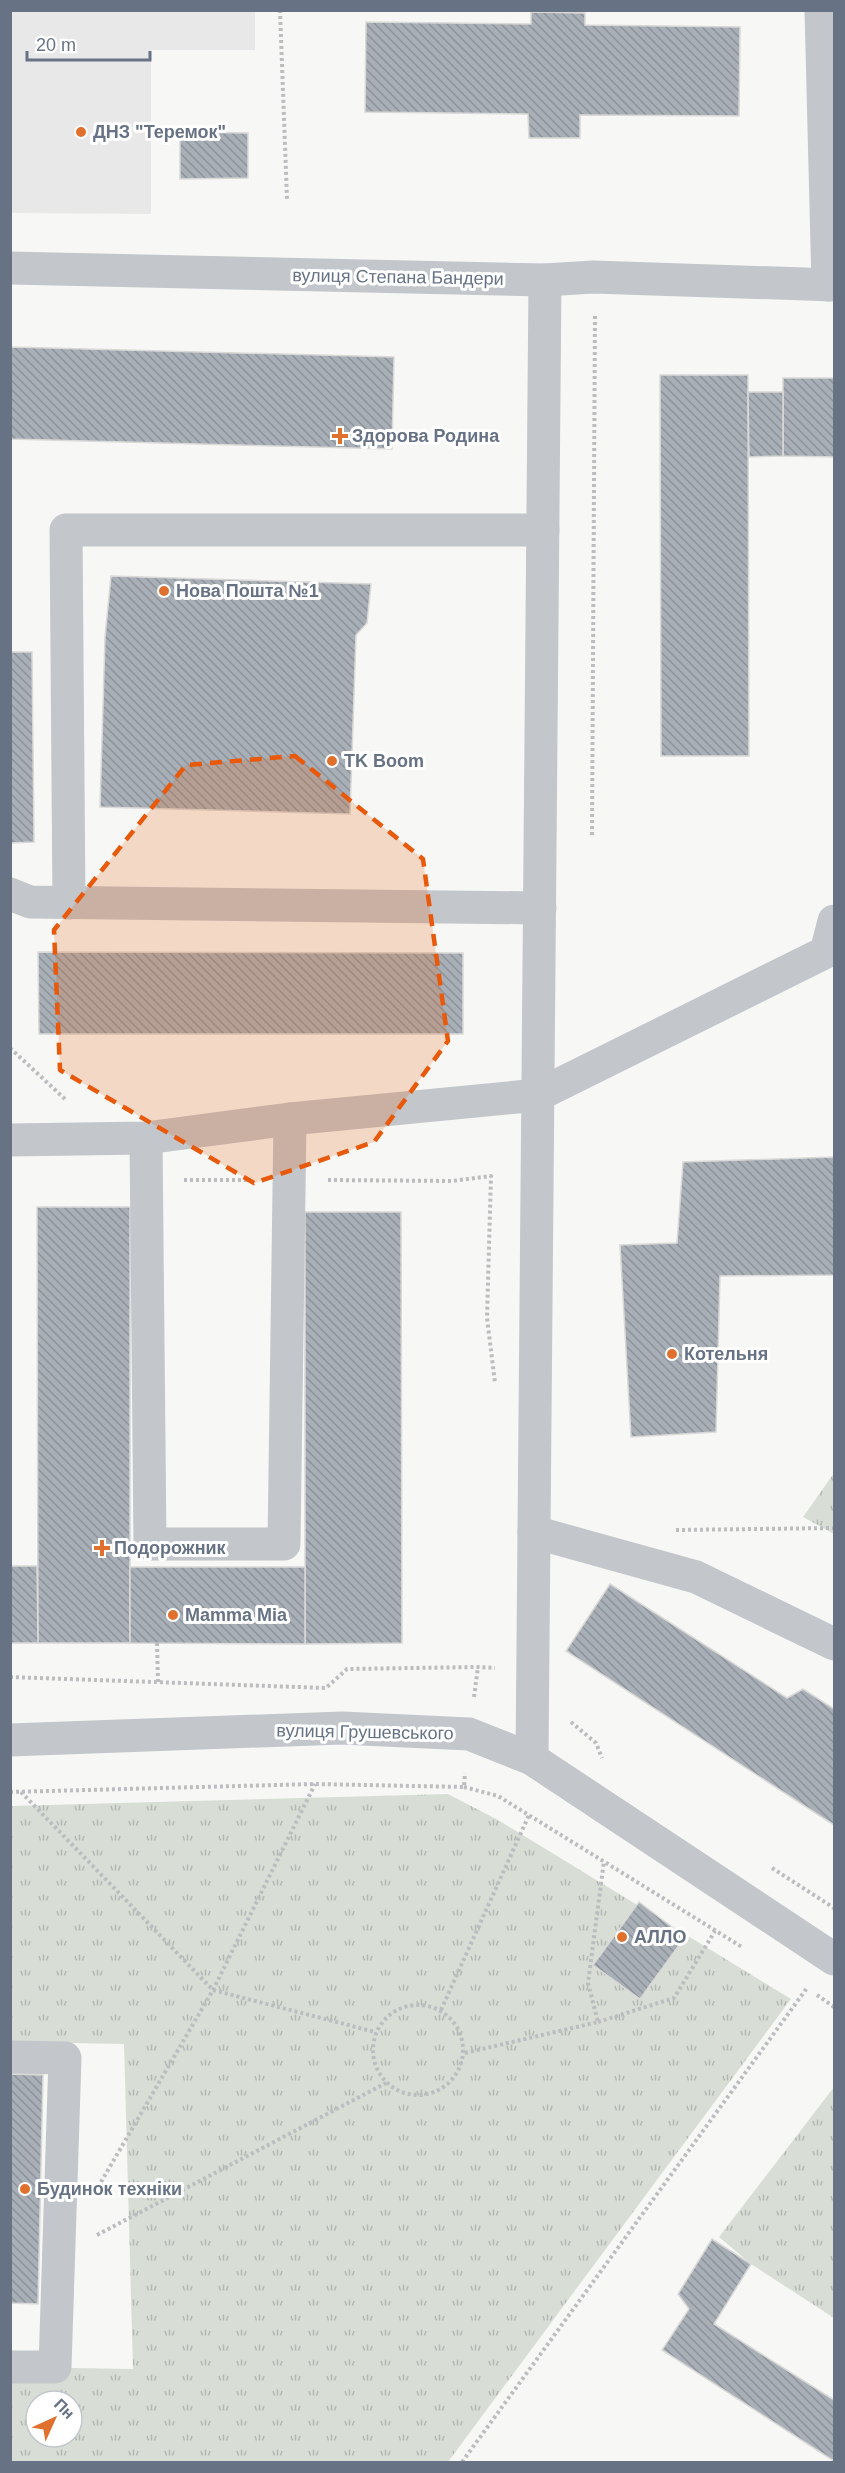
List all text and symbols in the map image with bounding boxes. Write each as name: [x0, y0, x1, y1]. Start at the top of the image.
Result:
scale bar: [27, 24, 150, 62]
text: 20 m: [36, 35, 76, 55]
place label: ДНЗ "Теремок": [93, 122, 226, 142]
marker: ДНЗ "Теремок": [74, 125, 88, 139]
street label: вулиця Степана Бандери: [292, 265, 504, 289]
place label: Здорова Родина: [352, 426, 500, 446]
marker: Здорова Родина: [333, 429, 347, 443]
place label: Нова Пошта №1: [176, 581, 319, 601]
marker: Нова Пошта №1: [157, 584, 171, 598]
place label: TK Boom: [344, 751, 424, 771]
marker: TK Boom: [325, 754, 339, 768]
place label: Котельня: [684, 1344, 768, 1364]
marker: Котельня: [665, 1347, 679, 1361]
place label: Подорожник: [114, 1538, 227, 1558]
marker: Подорожник: [95, 1541, 109, 1555]
place label: Mamma Mia: [185, 1605, 288, 1625]
marker: Mamma Mia: [166, 1608, 180, 1622]
street label: вулиця Грушевського: [276, 1720, 454, 1744]
place label: АЛЛО: [634, 1927, 686, 1947]
marker: АЛЛО: [615, 1930, 629, 1944]
place label: Будинок техніки: [37, 2179, 182, 2199]
marker: Будинок техніки: [18, 2182, 32, 2196]
north arrow: [24, 2389, 84, 2449]
text: Пн: [51, 2395, 78, 2422]

